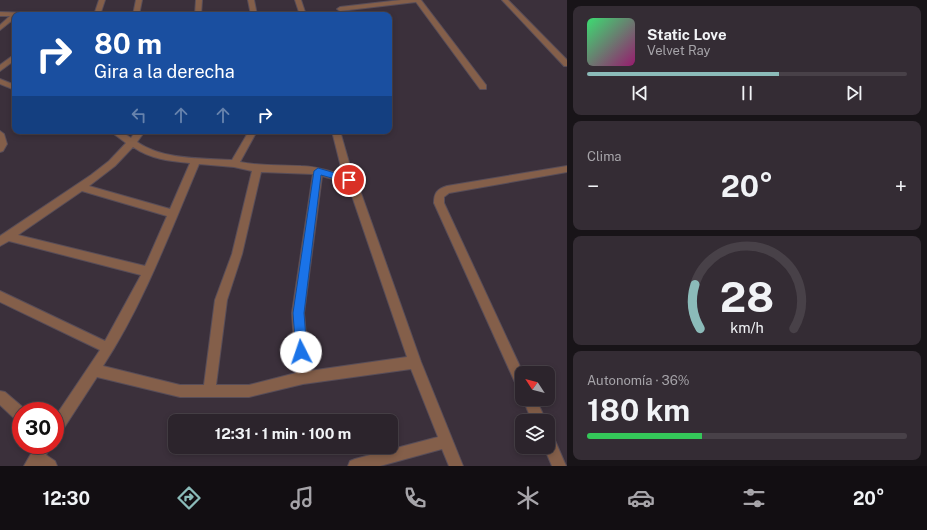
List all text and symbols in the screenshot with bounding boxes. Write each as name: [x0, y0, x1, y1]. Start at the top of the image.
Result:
text: Static Love: [647, 26, 727, 43]
text: 80 m: [94, 27, 162, 60]
icon: right: [28, 28, 80, 80]
text: Velvet Ray: [647, 43, 711, 58]
text: Gira a la derecha: [94, 61, 235, 82]
icon: previous: [629, 82, 651, 104]
icon: pause: [736, 82, 758, 104]
icon: next: [843, 82, 865, 104]
icon: left: [128, 104, 150, 126]
icon: ahead: [170, 104, 192, 126]
icon: ahead: [212, 104, 234, 126]
icon: right: [254, 104, 276, 126]
text: Clima: [587, 149, 622, 164]
pin: [332, 163, 366, 197]
text: 20°: [721, 168, 773, 204]
icon: arrive: [338, 169, 360, 191]
text: −: [587, 173, 599, 199]
text: +: [895, 173, 907, 199]
text: 28: [720, 271, 774, 320]
text: km/h: [730, 318, 764, 335]
position arrow: [280, 331, 322, 373]
north arrow: [515, 366, 555, 406]
map controls: [515, 366, 555, 454]
text: Autonomía · 36%: [587, 373, 690, 388]
text: 180 km: [587, 392, 690, 428]
speed limit sign: 30: [12, 402, 64, 454]
button: layers: [515, 414, 555, 454]
text: 12:31 · 1 min · 100 m: [215, 425, 351, 442]
icon: directions: [175, 484, 203, 512]
icon: music: [288, 484, 316, 512]
icon: phone: [401, 484, 429, 512]
icon: climate: [514, 484, 542, 512]
icon: car: [627, 484, 655, 512]
icon: filters: [740, 484, 768, 512]
text: 12:30: [42, 488, 90, 509]
text: 20°: [853, 488, 884, 509]

